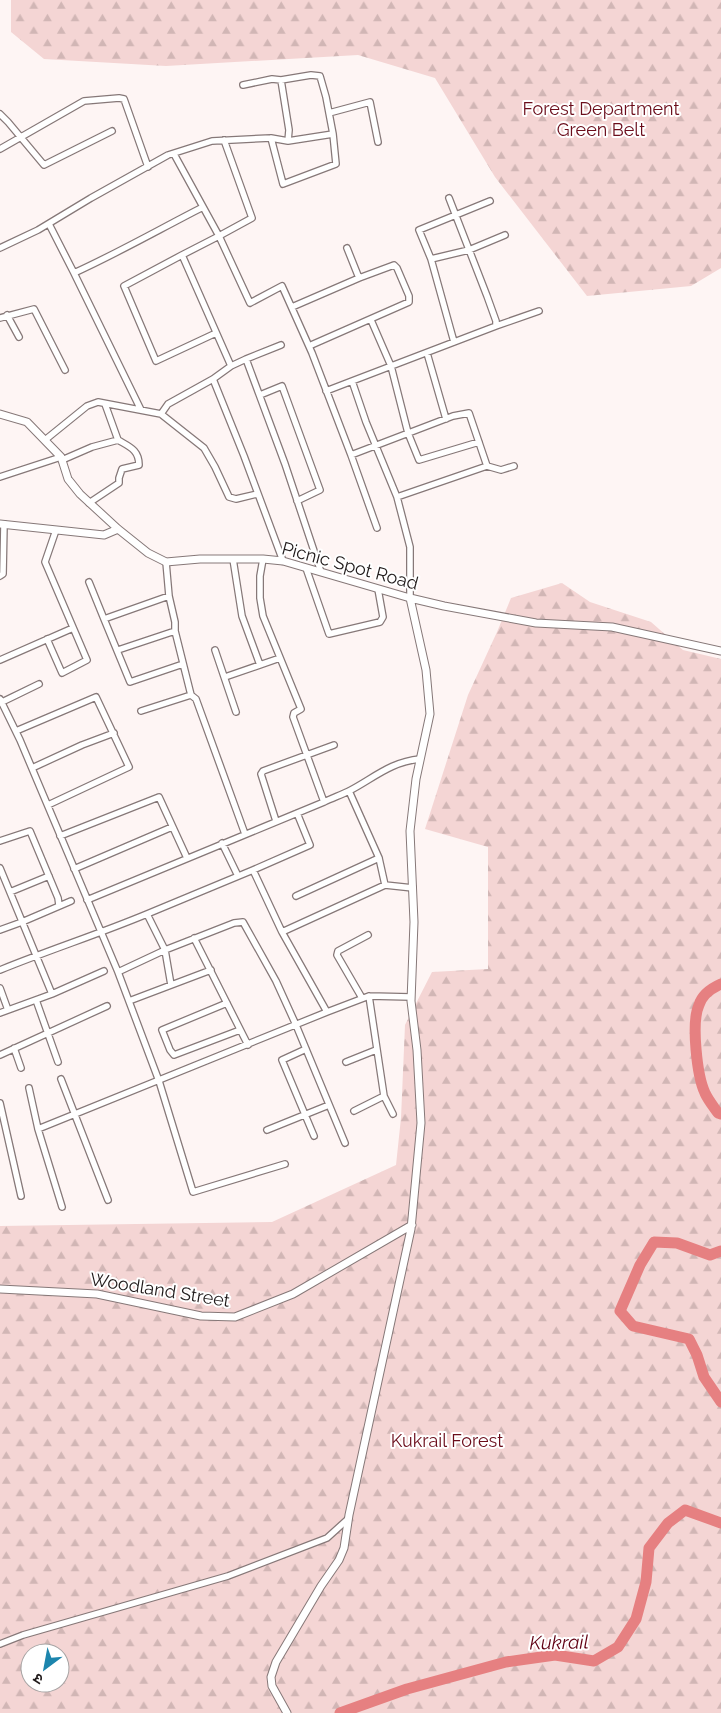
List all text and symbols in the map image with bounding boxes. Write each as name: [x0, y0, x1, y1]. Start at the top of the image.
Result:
park label: Forest Department Green Belt: [523, 98, 679, 140]
street label: Picnic Spot Road: [280, 537, 421, 594]
street label: Woodland Street: [89, 1268, 231, 1311]
park label: Kukrail Forest: [391, 1430, 503, 1451]
water label: Kukrail: [529, 1630, 589, 1654]
north arrow: [20, 1643, 70, 1693]
text: उ: [30, 1670, 46, 1688]

